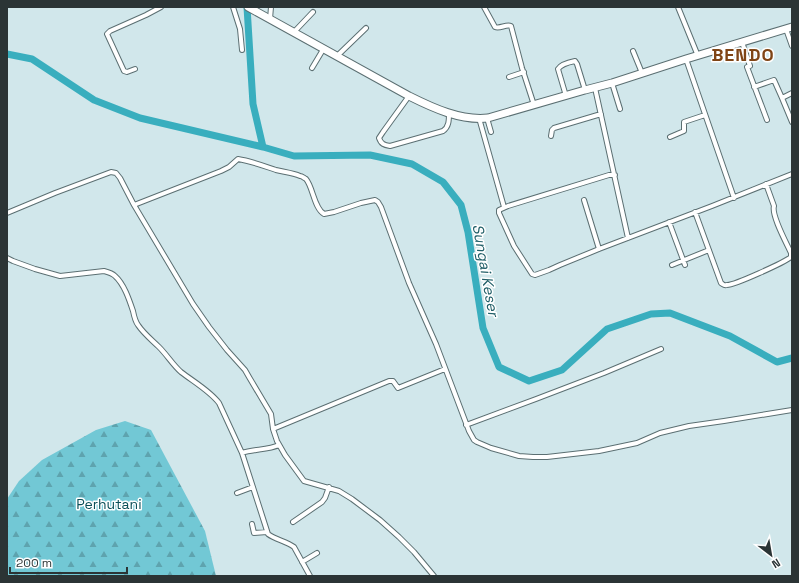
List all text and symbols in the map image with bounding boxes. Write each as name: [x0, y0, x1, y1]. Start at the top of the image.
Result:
district label: BENDO: [711, 43, 775, 66]
water label: Sungai Keser: [469, 222, 504, 319]
park label: Perhutani: [76, 495, 142, 513]
north arrow: [751, 535, 791, 575]
scale bar: [10, 549, 127, 575]
text: 200 m: [16, 555, 52, 571]
text: N: [769, 556, 783, 571]

